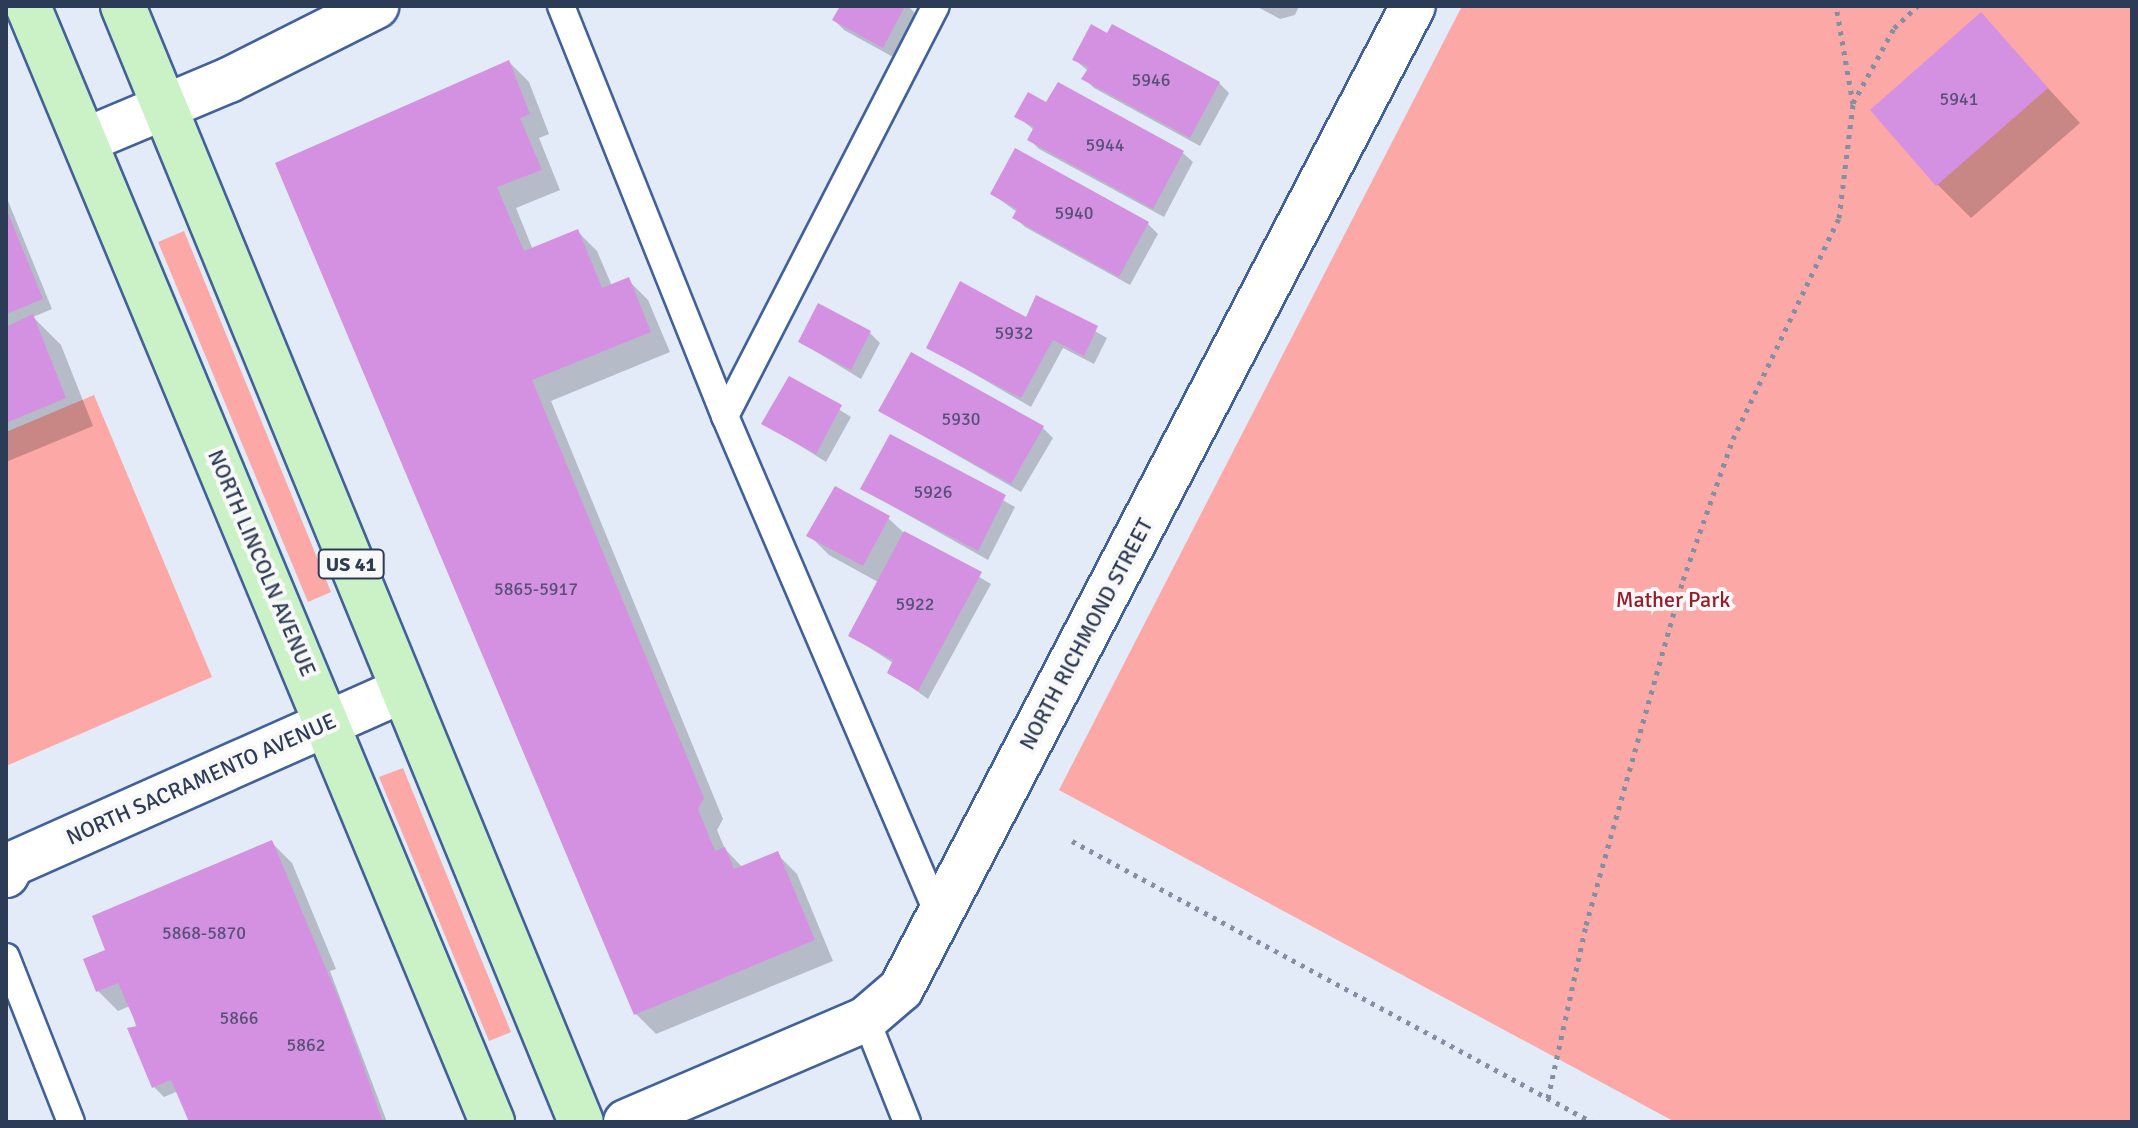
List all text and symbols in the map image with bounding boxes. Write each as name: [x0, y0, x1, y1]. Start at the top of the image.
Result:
house number: 5946: [1132, 69, 1170, 91]
house number: 5941: [1940, 88, 1978, 110]
house number: 5944: [1086, 134, 1124, 156]
house number: 5940: [1055, 202, 1093, 224]
house number: 5932: [995, 322, 1033, 344]
house number: 5930: [942, 408, 980, 430]
street label: NORTH LINCOLN AVENUE: [202, 446, 322, 680]
house number: 5926: [914, 481, 952, 503]
street label: NORTH RICHMOND STREET: [1014, 514, 1158, 754]
road number: US 41: [317, 548, 385, 580]
house number: 5865-5917: [494, 578, 578, 600]
park label: Mather Park: [1616, 587, 1730, 613]
house number: 5922: [896, 593, 934, 615]
street label: NORTH SACRAMENTO AVENUE: [62, 707, 340, 851]
house number: 5868-5870: [162, 922, 246, 944]
house number: 5866: [220, 1007, 258, 1029]
house number: 5862: [287, 1034, 325, 1056]

